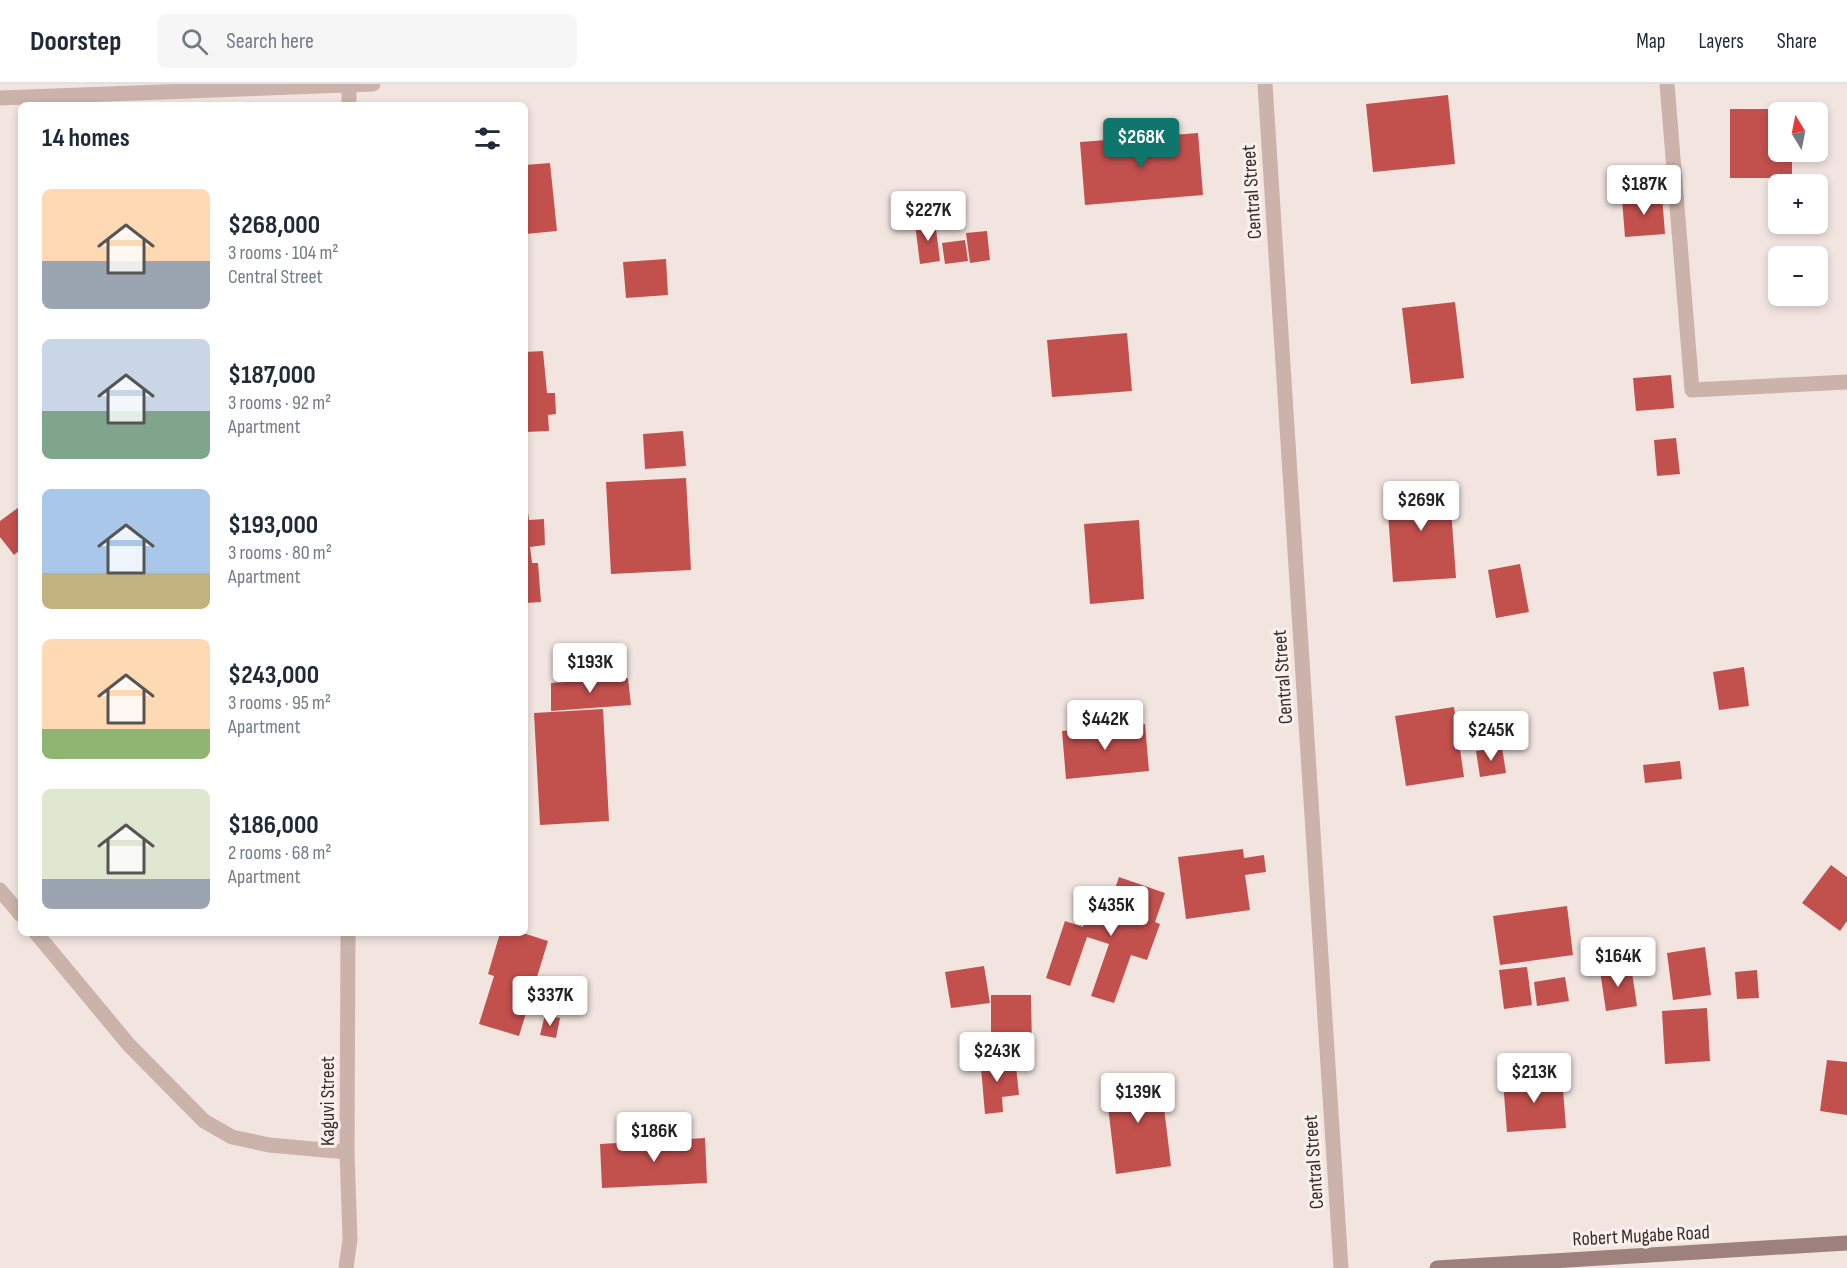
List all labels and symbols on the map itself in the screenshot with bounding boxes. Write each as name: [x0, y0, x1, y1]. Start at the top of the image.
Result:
north arrow: [1768, 102, 1828, 162]
pin: $268K: [1099, 118, 1183, 169]
street label: Central Street: [1237, 144, 1267, 240]
pin: $187K: [1602, 165, 1686, 216]
pin: $227K: [886, 191, 970, 242]
pin: $269K: [1379, 481, 1463, 532]
street label: Central Street: [1268, 629, 1298, 725]
pin: $193K: [548, 643, 632, 694]
pin: $442K: [1063, 700, 1147, 751]
pin: $245K: [1449, 711, 1533, 762]
pin: $435K: [1069, 886, 1153, 937]
pin: $164K: [1576, 937, 1660, 988]
pin: $337K: [508, 976, 592, 1027]
pin: $243K: [955, 1032, 1039, 1083]
pin: $213K: [1492, 1053, 1576, 1104]
street label: Kaguvi Street: [316, 1056, 340, 1146]
pin: $139K: [1096, 1073, 1180, 1124]
pin: $186K: [612, 1112, 696, 1163]
street label: Central Street: [1299, 1114, 1329, 1210]
street label: Robert Mugabe Road: [1572, 1220, 1710, 1252]

